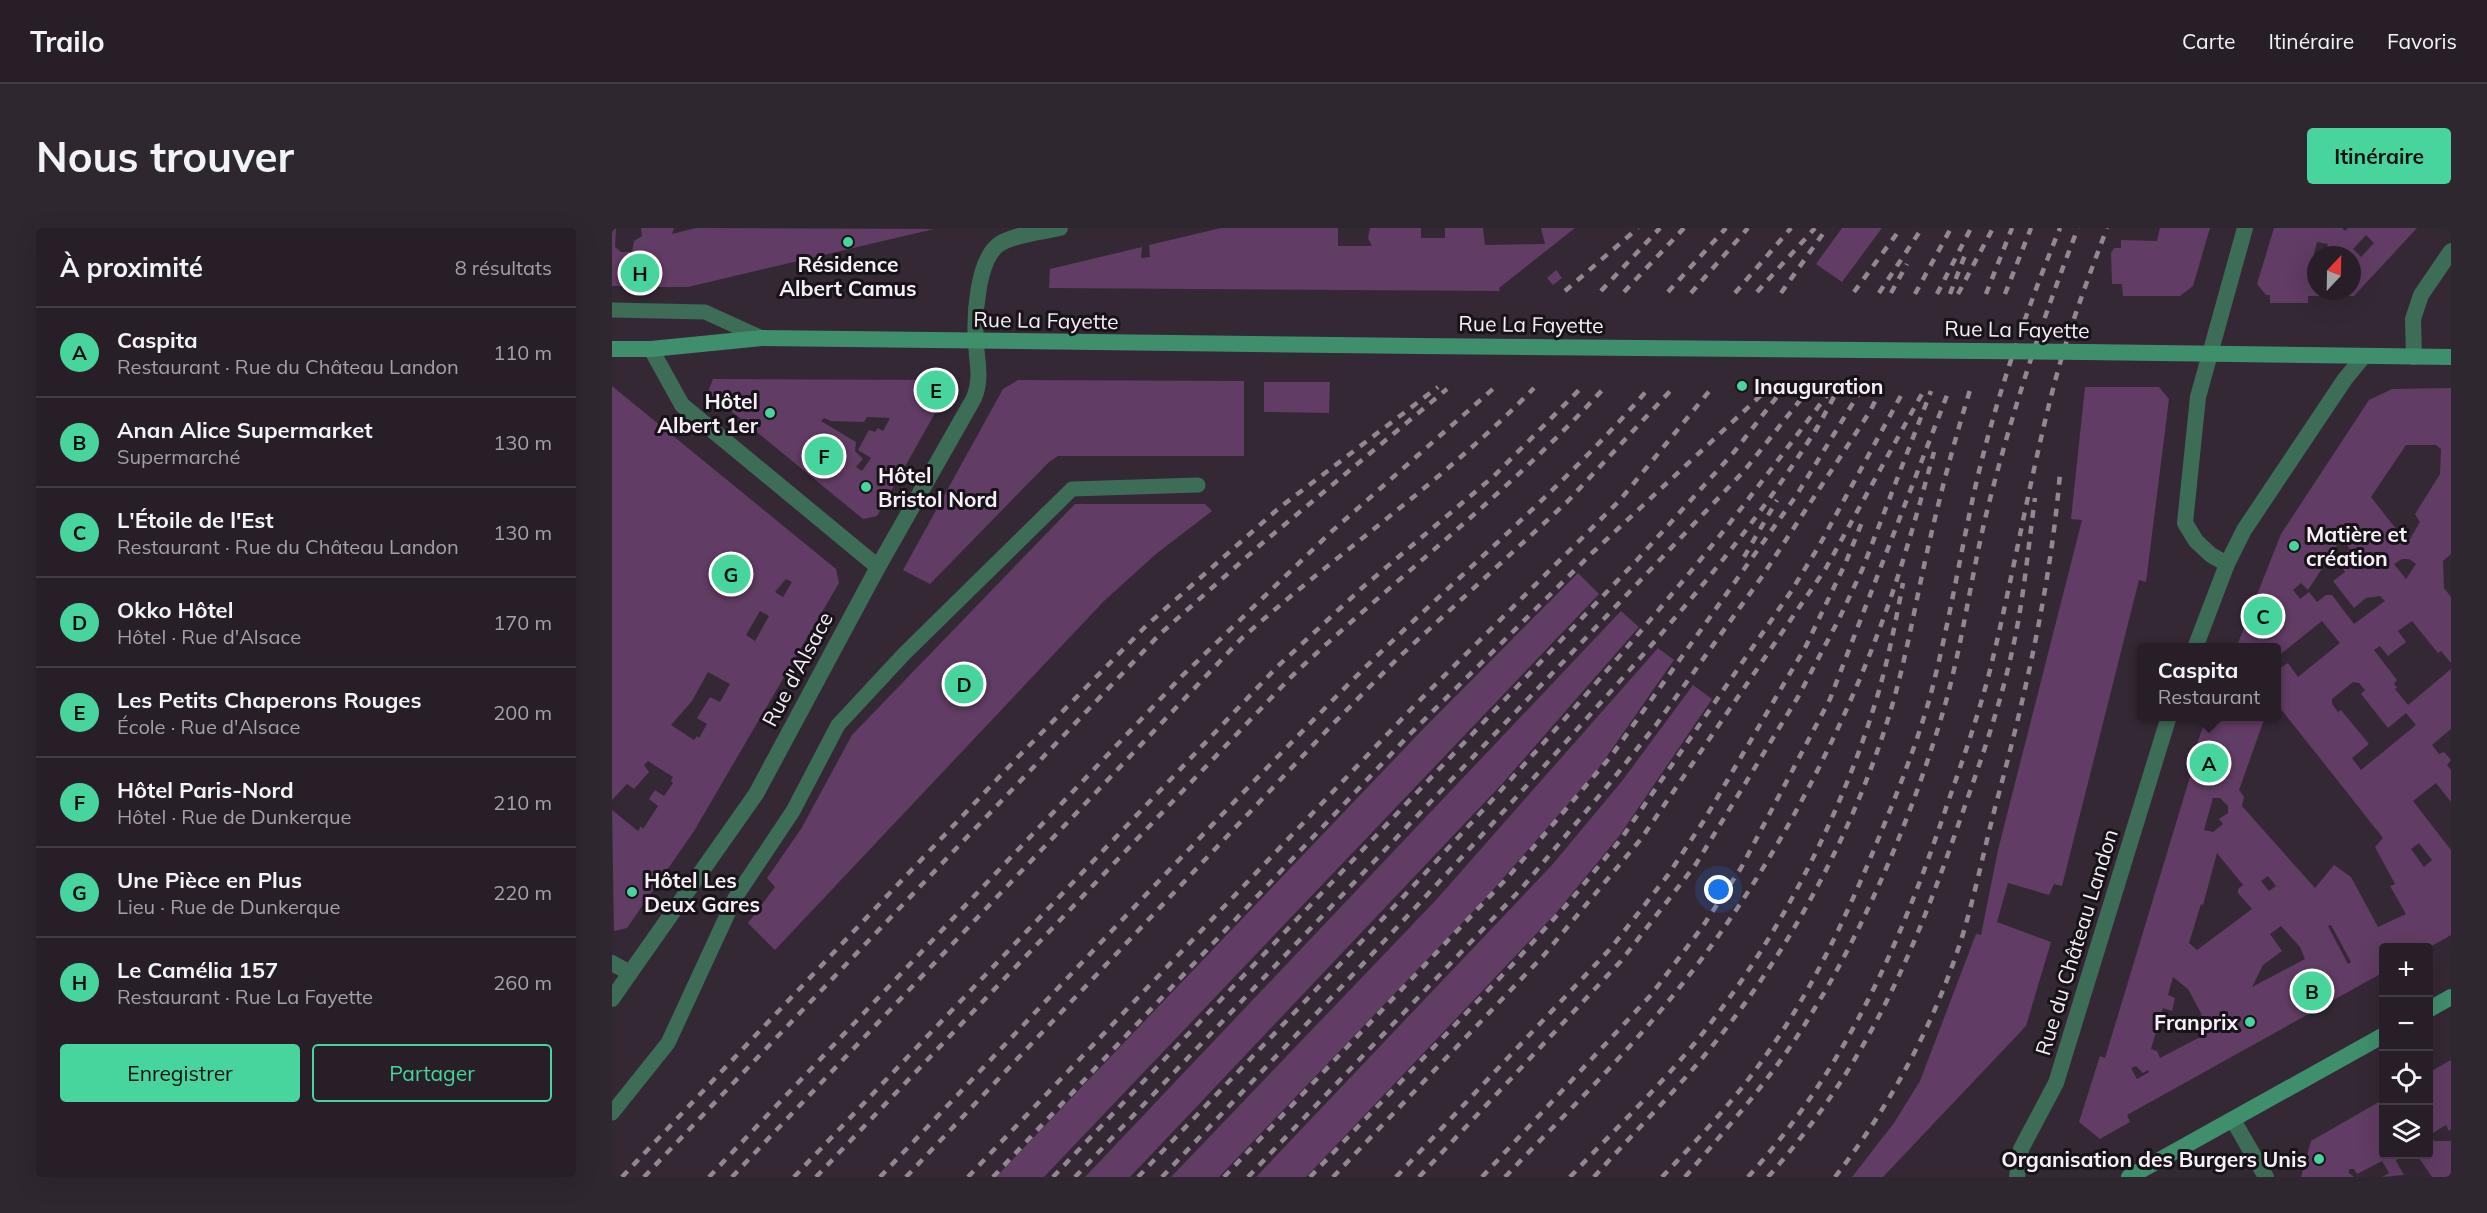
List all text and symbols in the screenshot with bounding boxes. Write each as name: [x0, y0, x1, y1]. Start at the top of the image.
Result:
text: Trailo: [30, 24, 105, 59]
text: Carte: [2182, 28, 2236, 54]
text: Itinéraire: [2269, 28, 2354, 54]
text: Favoris: [2387, 28, 2457, 54]
button: Itinéraire: [2307, 128, 2451, 184]
text: Nous trouver: [36, 130, 294, 183]
marker: Résidence Albert Camus: [841, 235, 855, 249]
north arrow: [2307, 246, 2361, 300]
pin: H: [621, 250, 660, 296]
text: À proximité: [60, 251, 203, 284]
place label: Résidence Albert Camus: [779, 251, 917, 301]
text: 8 résultats: [455, 255, 552, 280]
street label: Rue La Fayette: [973, 306, 1119, 334]
street label: Rue La Fayette: [1458, 310, 1604, 338]
street label: Rue La Fayette: [1944, 315, 2090, 343]
text: Caspita: [117, 326, 198, 354]
text: A: [72, 340, 87, 365]
text: 110 m: [493, 340, 552, 365]
text: Restaurant · Rue du Château Landon: [117, 354, 459, 379]
pin: E: [916, 368, 956, 412]
place label: Inauguration: [1754, 373, 1883, 399]
marker: Inauguration: [1735, 379, 1749, 393]
place label: Hôtel Albert 1er: [657, 388, 759, 438]
marker: Hôtel Albert 1er: [763, 406, 777, 420]
text: Anan Alice Supermarket: [117, 416, 373, 444]
text: B: [73, 430, 86, 455]
text: 130 m: [493, 430, 552, 455]
pin: F: [804, 434, 844, 478]
text: Supermarché: [117, 444, 240, 469]
place label: Hôtel Bristol Nord: [878, 462, 998, 512]
marker: Hôtel Bristol Nord: [859, 480, 873, 494]
text: L'Étoile de l'Est: [117, 506, 274, 534]
text: C: [73, 520, 86, 545]
text: 130 m: [493, 520, 552, 545]
place label: Matière et création: [2306, 521, 2407, 571]
text: Restaurant · Rue du Château Landon: [117, 534, 459, 559]
marker: Matière et création: [2287, 539, 2301, 553]
pin: G: [712, 552, 750, 596]
pin: C: [2244, 594, 2282, 638]
text: Okko Hôtel: [117, 596, 233, 624]
street label: Rue d'Alsace: [756, 607, 838, 731]
text: D: [72, 610, 87, 635]
text: 170 m: [493, 610, 552, 635]
text: Hôtel · Rue d'Alsace: [117, 624, 301, 649]
popup: [2137, 643, 2281, 721]
text: Caspita: [2158, 656, 2238, 684]
pin: D: [944, 662, 984, 706]
text: Restaurant: [2158, 684, 2260, 709]
text: Les Petits Chaperons Rouges: [117, 686, 421, 714]
text: E: [74, 700, 85, 725]
text: 200 m: [493, 700, 552, 725]
text: École · Rue d'Alsace: [117, 714, 300, 739]
pin: A: [2190, 740, 2228, 786]
text: Hôtel Paris-Nord: [117, 776, 294, 804]
text: F: [74, 790, 85, 815]
text: 210 m: [493, 790, 552, 815]
text: Hôtel · Rue de Dunkerque: [117, 804, 352, 829]
street label: Rue du Château Landon: [2029, 826, 2123, 1058]
text: Une Pièce en Plus: [117, 866, 302, 894]
place label: Hôtel Les Deux Gares: [644, 867, 760, 917]
your location: [1704, 875, 1733, 904]
text: G: [72, 880, 87, 905]
text: 220 m: [493, 880, 552, 905]
marker: Hôtel Les Deux Gares: [625, 885, 639, 899]
text: Lieu · Rue de Dunkerque: [117, 894, 340, 919]
map controls: [2379, 943, 2433, 1159]
button: +: [2379, 943, 2433, 997]
text: Le Camélia 157: [117, 956, 278, 984]
pin: B: [2292, 968, 2332, 1014]
text: H: [72, 970, 87, 995]
text: 260 m: [493, 970, 552, 995]
text: Restaurant · Rue La Fayette: [117, 984, 373, 1009]
button: −: [2379, 997, 2433, 1051]
place label: Franprix: [2154, 1009, 2238, 1035]
marker: Franprix: [2243, 1015, 2257, 1029]
button: Enregistrer: [60, 1044, 300, 1102]
button: Partager: [312, 1044, 552, 1102]
button: locate: [2379, 1051, 2433, 1105]
button: layers: [2379, 1105, 2433, 1159]
place label: Organisation des Burgers Unis: [2001, 1146, 2307, 1172]
marker: Organisation des Burgers Unis: [2312, 1152, 2326, 1166]

